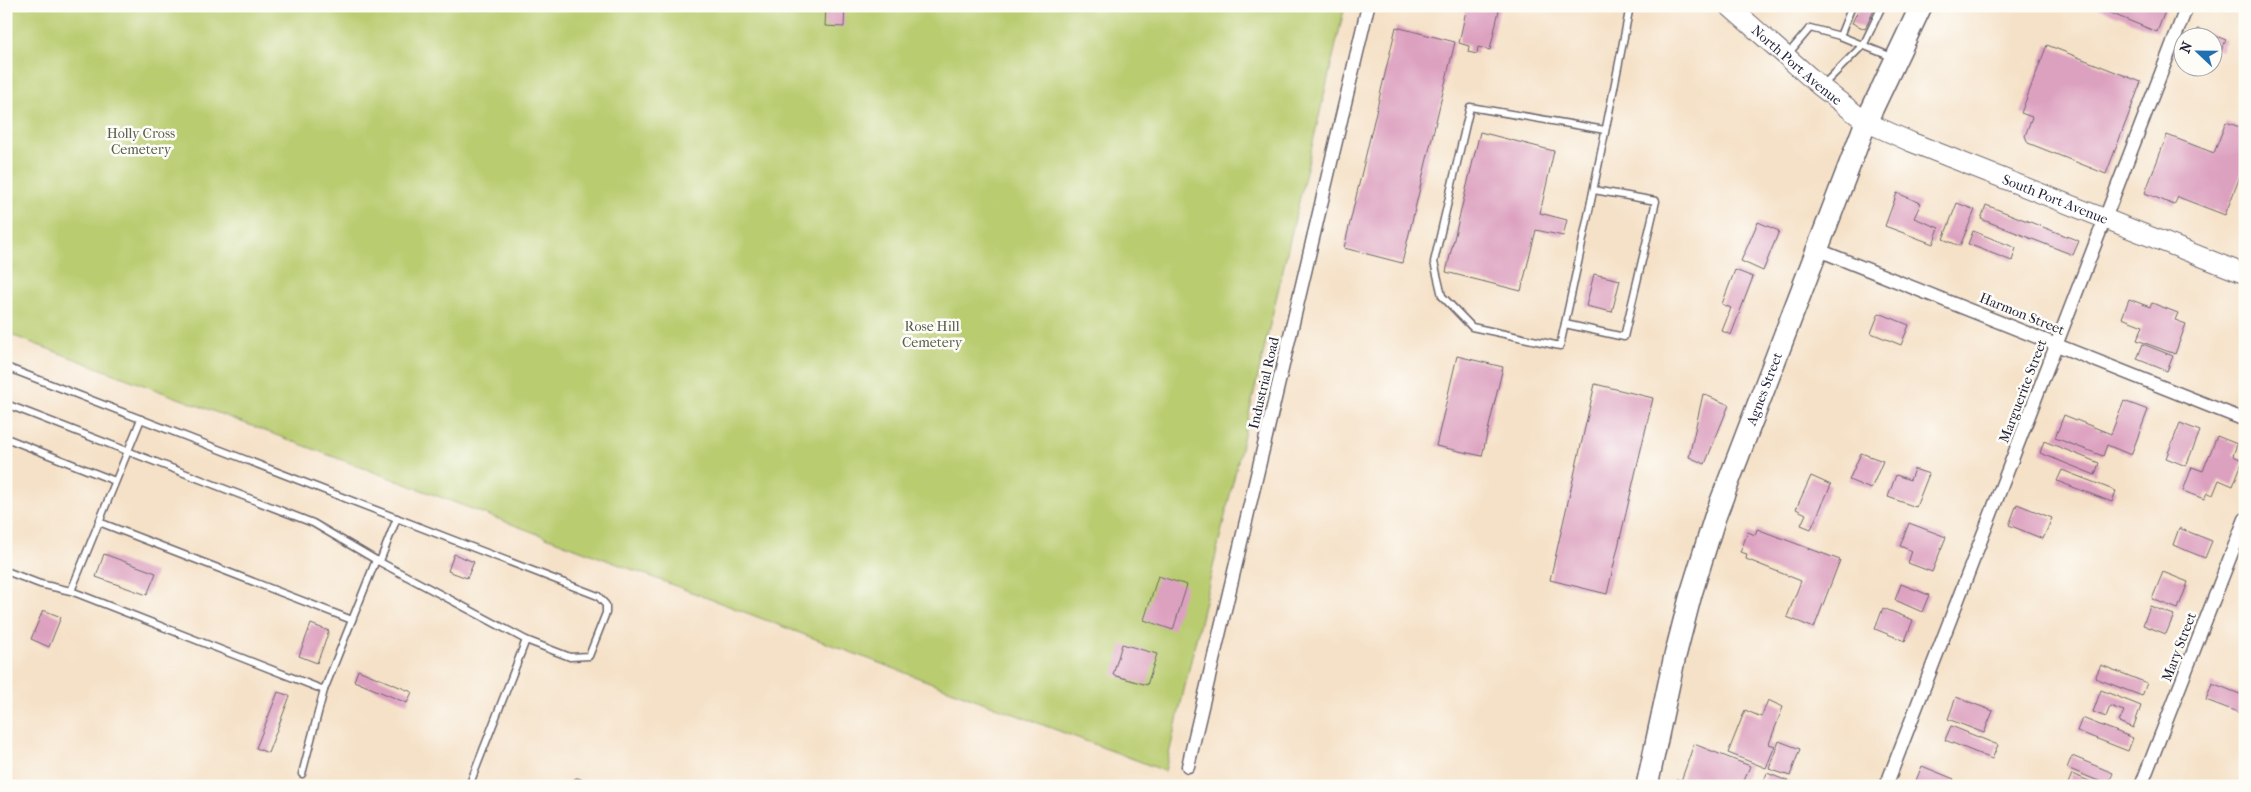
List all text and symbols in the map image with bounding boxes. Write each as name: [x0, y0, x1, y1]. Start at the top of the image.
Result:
street label: North Port Avenue: [1748, 21, 1845, 109]
north arrow: [2174, 28, 2224, 78]
text: N: [2177, 39, 2196, 55]
park label: Holly Cross Cemetery: [107, 125, 175, 158]
street label: South Port Avenue: [2000, 170, 2111, 228]
street label: Harmon Street: [1977, 289, 2067, 339]
park label: Rose Hill Cemetery: [902, 318, 963, 351]
street label: Industrial Road: [1245, 335, 1283, 431]
street label: Marguerite Street: [1995, 337, 2051, 445]
street label: Agnes Street: [1742, 350, 1786, 429]
street label: Mary Street: [2158, 610, 2200, 684]

